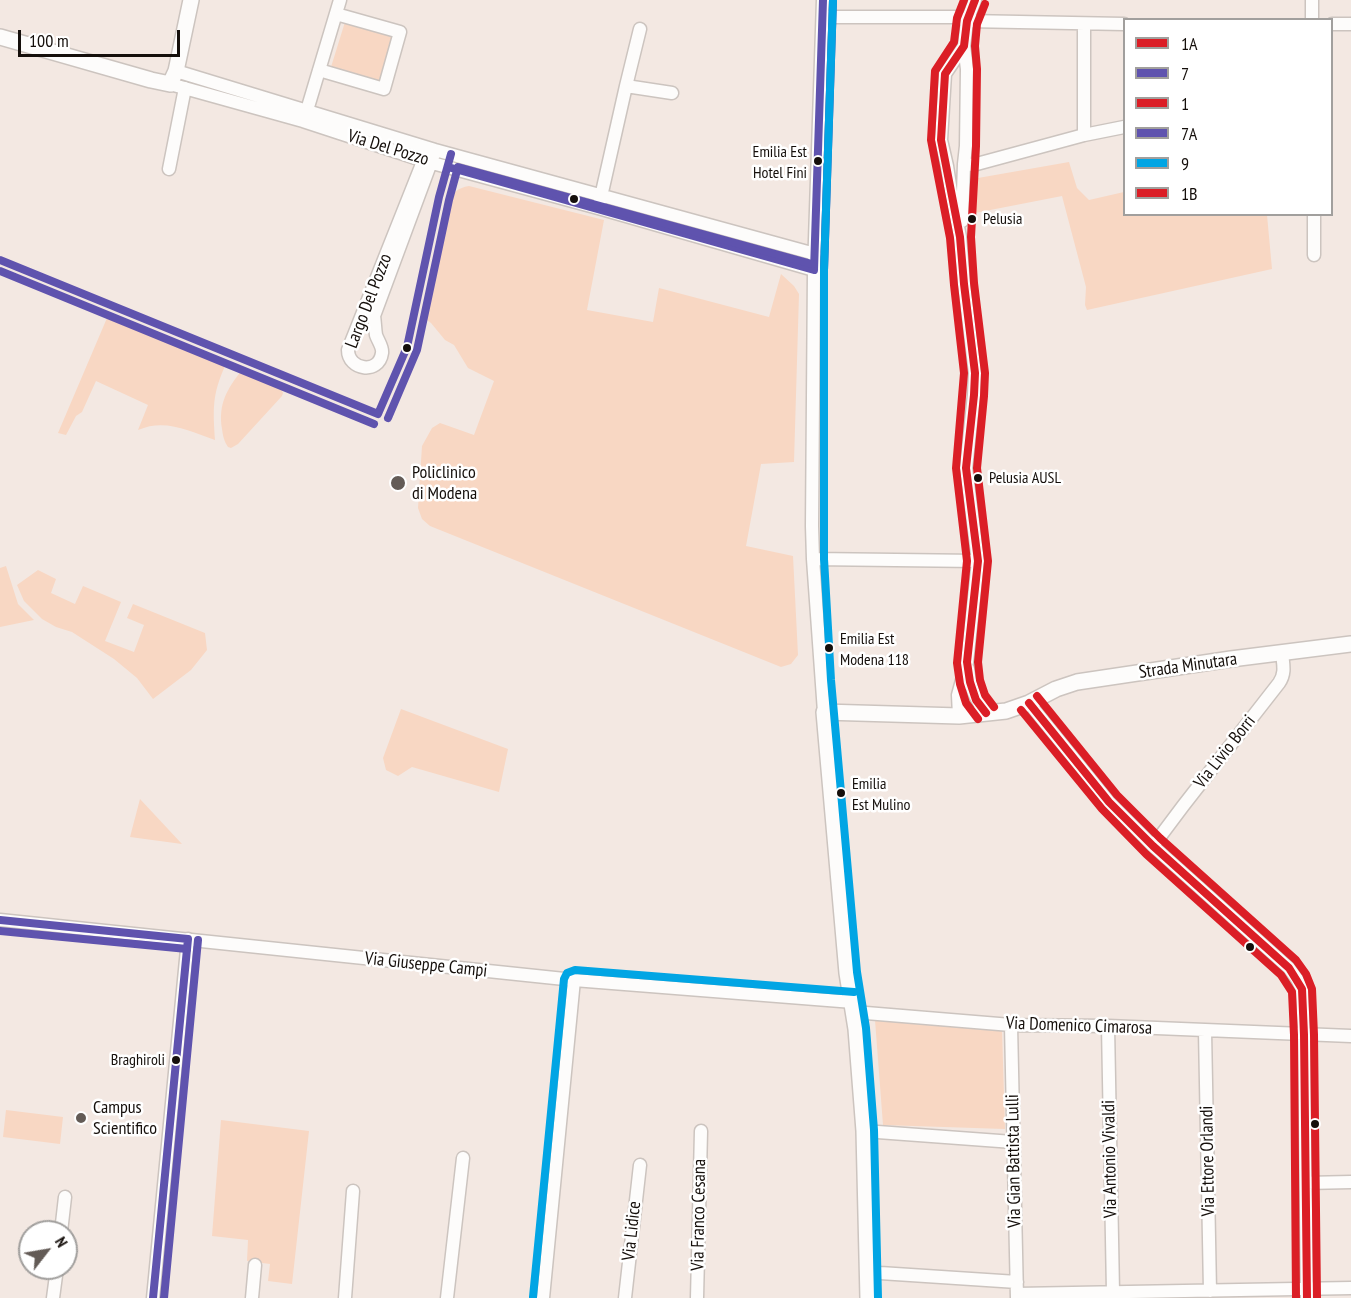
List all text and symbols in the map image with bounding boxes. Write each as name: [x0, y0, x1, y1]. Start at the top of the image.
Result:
scale bar: [21, 18, 183, 56]
legend: [1123, 18, 1333, 216]
text: 100 m: [29, 29, 69, 52]
text: 1A: [1181, 32, 1198, 55]
text: 7: [1181, 62, 1189, 85]
text: 1: [1181, 92, 1189, 115]
text: 7A: [1181, 122, 1197, 145]
street label: Via Del Pozzo: [345, 125, 431, 171]
place label: Emilia Est Hotel Fini: [753, 142, 807, 180]
text: 9: [1181, 152, 1189, 175]
marker: Emilia Est Hotel Fini: [812, 155, 824, 167]
text: 1B: [1181, 182, 1198, 205]
unlabelled marker: [568, 193, 580, 205]
place label: Pelusia: [983, 209, 1022, 229]
marker: Pelusia: [966, 213, 978, 225]
street label: Largo Del Pozzo: [341, 251, 397, 351]
unlabelled marker: [401, 342, 413, 354]
place label: Policlinico di Modena: [412, 462, 477, 504]
place label: Pelusia AUSL: [989, 468, 1061, 488]
marker: Pelusia AUSL: [972, 472, 984, 484]
marker: Policlinico di Modena: [389, 474, 407, 492]
place label: Emilia Est Modena 118: [840, 629, 909, 667]
marker: Emilia Est Modena 118: [823, 642, 835, 654]
street label: Strada Minutara: [1137, 648, 1239, 684]
street label: Via Livio Borri: [1190, 711, 1260, 793]
place label: Emilia Est Mulino: [852, 774, 910, 812]
marker: Emilia Est Mulino: [835, 787, 847, 799]
unlabelled marker: [1244, 941, 1256, 953]
street label: Via Giuseppe Campi: [364, 948, 488, 982]
street label: Via Domenico Cimarosa: [1006, 1013, 1152, 1039]
place label: Braghiroli: [111, 1050, 165, 1070]
marker: Braghiroli: [170, 1054, 182, 1066]
street label: Via Gian Battista Lulli: [1002, 1094, 1026, 1228]
place label: Campus Scientifico: [93, 1097, 157, 1140]
street label: Via Antonio Vivaldi: [1098, 1100, 1122, 1218]
street label: Via Ettore Orlandi: [1196, 1106, 1220, 1216]
marker: Campus Scientifico: [74, 1111, 88, 1125]
unlabelled marker: [1309, 1118, 1321, 1130]
street label: Via Franco Cesana: [687, 1159, 711, 1271]
street label: Via Lidice: [618, 1200, 646, 1262]
north arrow: [18, 1220, 78, 1280]
text: N: [51, 1233, 73, 1251]

